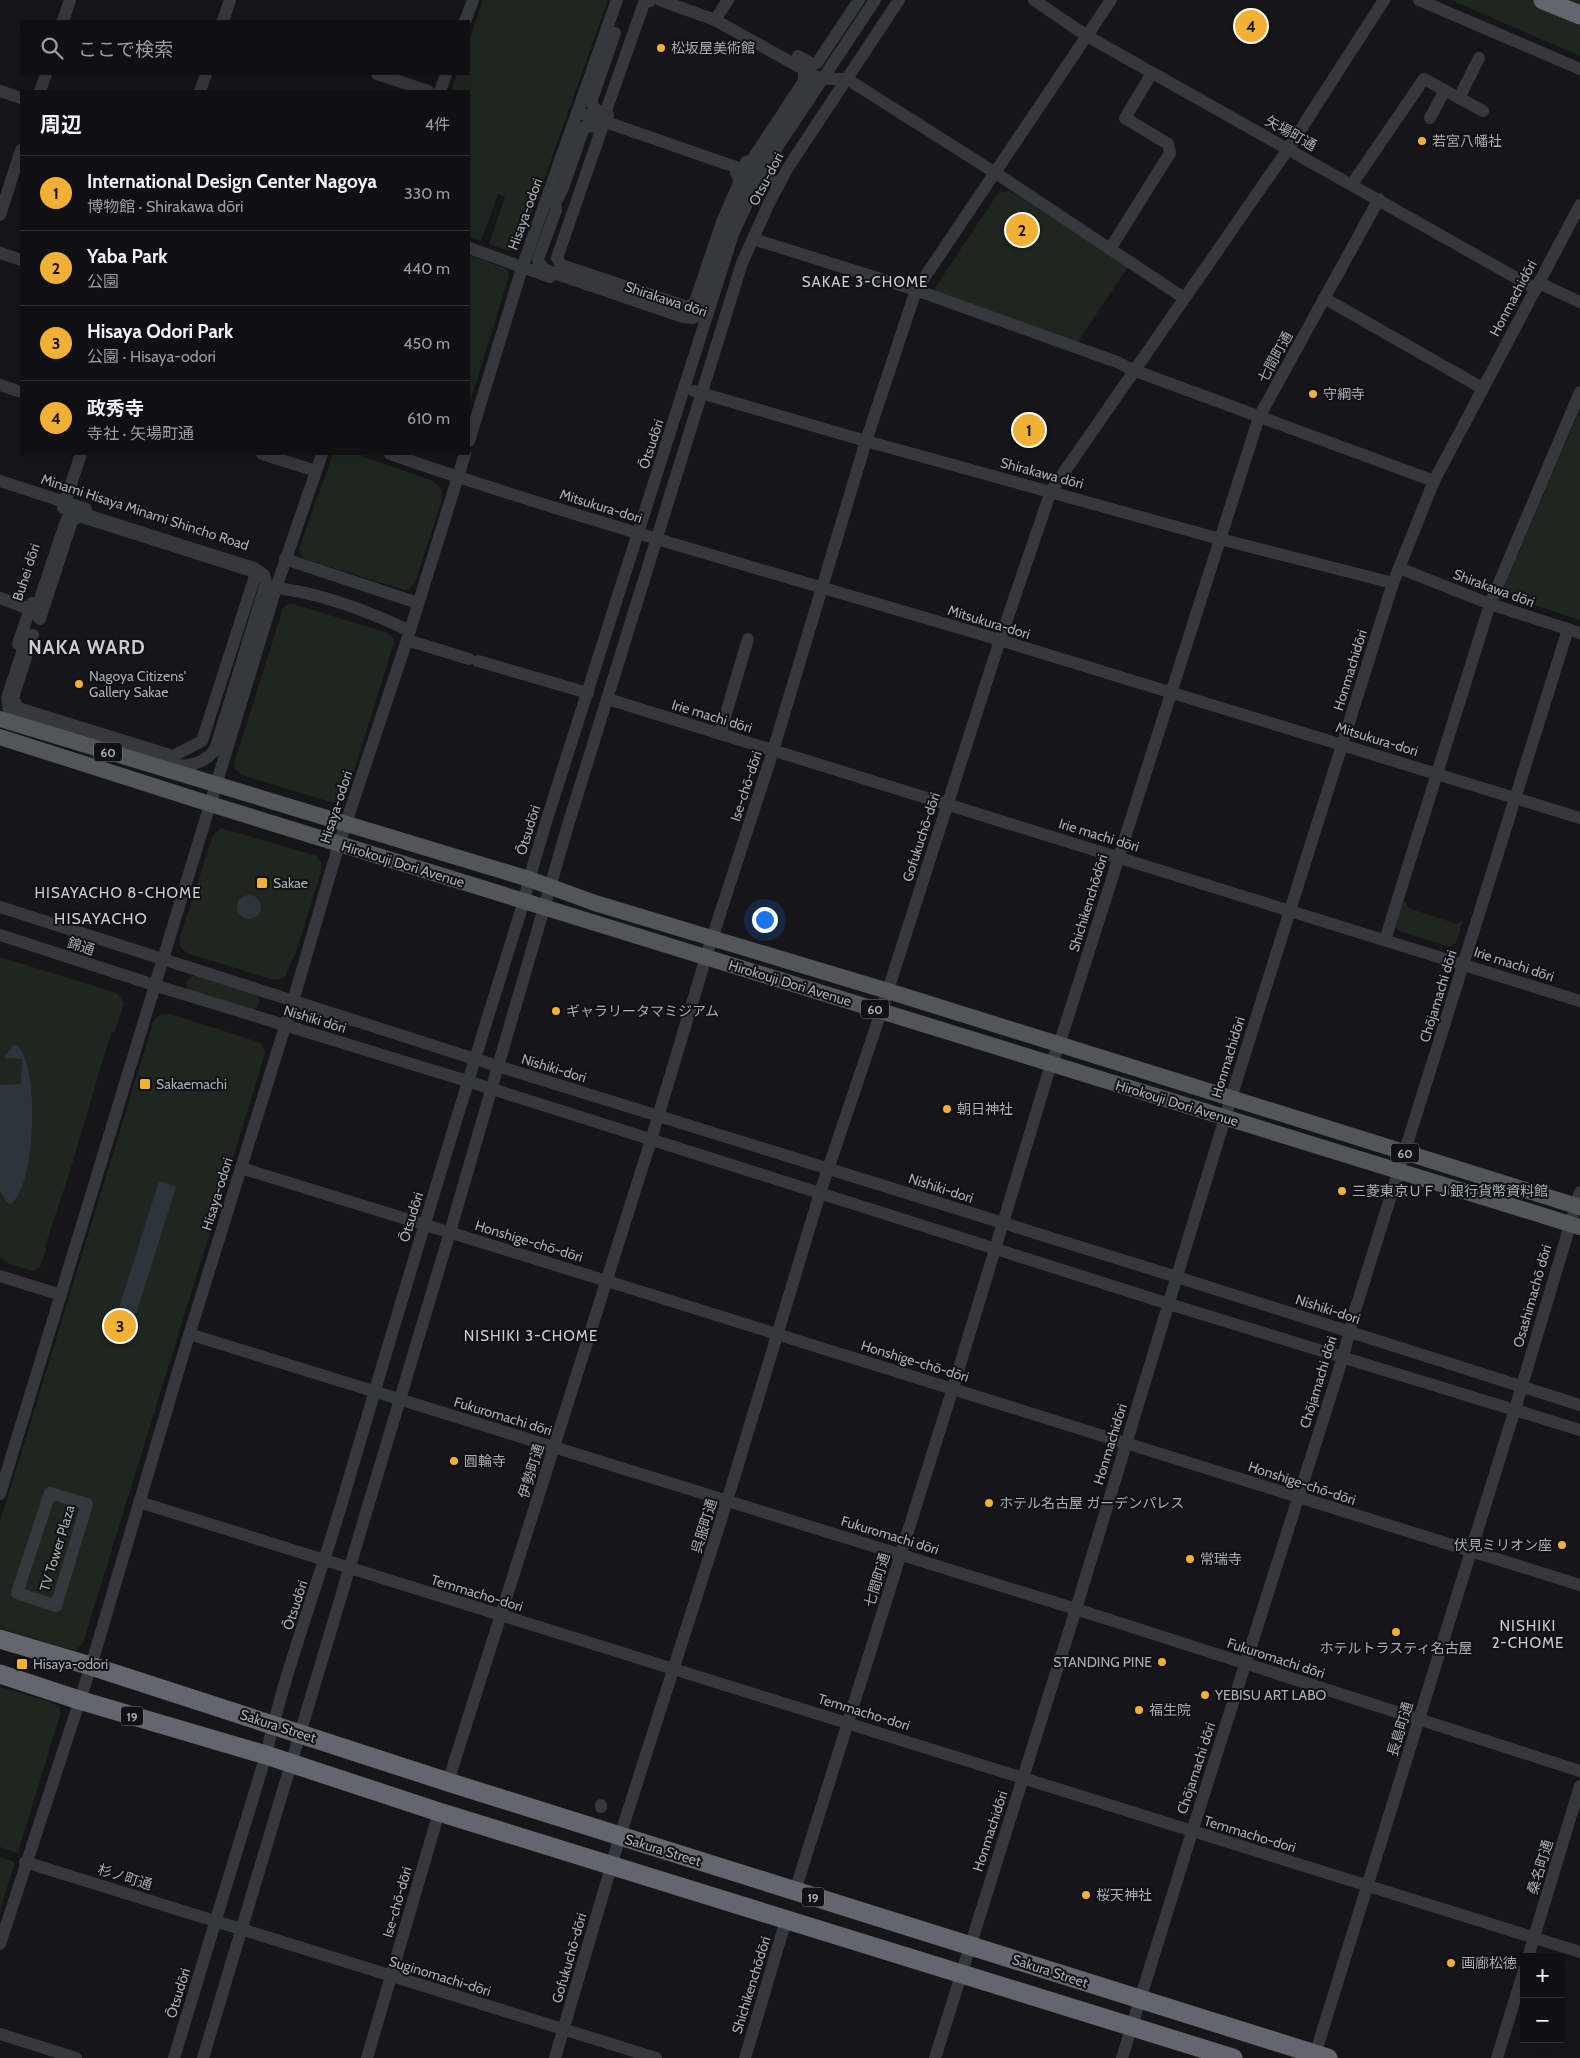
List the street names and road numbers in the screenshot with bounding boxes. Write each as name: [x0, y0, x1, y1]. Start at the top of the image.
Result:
street label: 矢場町通: [1262, 112, 1320, 154]
street label: Otsu-dori: [745, 149, 787, 209]
street label: Hisaya-odori: [504, 176, 546, 252]
street label: Honmachidōri: [1485, 257, 1541, 339]
street label: Shirakawa dōri: [623, 277, 709, 321]
street label: 七間町通: [1254, 328, 1296, 386]
street label: Ōtsudōri: [634, 417, 668, 471]
street label: Shirakawa dōri: [998, 453, 1086, 493]
street label: Minami Hisaya Minami Shincho Road: [39, 470, 251, 554]
street label: Mitsukura-dori: [557, 485, 645, 527]
street label: Buhei dōri: [8, 541, 44, 603]
street label: Shirakawa dōri: [1451, 565, 1537, 611]
street label: Mitsukura-dori: [945, 601, 1033, 643]
street label: Honmachidōri: [1329, 627, 1371, 713]
street label: Irie machi dōri: [670, 695, 754, 737]
street label: Mitsukura-dori: [1333, 718, 1421, 760]
road number: 60: [94, 742, 122, 762]
street label: Ise-chō-dōri: [726, 749, 766, 823]
street label: Hisaya-odori: [316, 768, 356, 846]
street label: Gofukuchō-dōri: [898, 790, 944, 884]
street label: Ōtsudōri: [512, 803, 544, 857]
street label: Irie machi dōri: [1057, 814, 1141, 856]
street label: Hirokouji Dori Avenue: [339, 837, 467, 891]
street label: Shichikenchōdōri: [1065, 852, 1111, 954]
street label: 錦通: [65, 933, 97, 959]
street label: Irie machi dōri: [1472, 943, 1556, 985]
street label: Chōjamachi dōri: [1415, 948, 1461, 1044]
street label: Hirokouji Dori Avenue: [726, 956, 854, 1010]
road number: 60: [861, 1000, 889, 1019]
street label: Nishiki dōri: [282, 1001, 348, 1037]
street label: Honmachidōri: [1207, 1014, 1249, 1100]
street label: Nishiki-dori: [519, 1050, 589, 1086]
street label: Hirokouji Dori Avenue: [1113, 1076, 1241, 1130]
road number: 60: [1391, 1144, 1419, 1162]
street label: Hisaya-odori: [197, 1155, 237, 1233]
street label: Nishiki-dori: [906, 1169, 976, 1207]
street label: Ōtsudōri: [395, 1190, 427, 1244]
street label: Honshige-chō-dōri: [473, 1216, 585, 1266]
street label: Osashimachō dōri: [1509, 1242, 1555, 1350]
street label: Nishiki-dori: [1293, 1290, 1363, 1328]
street label: Chōjamachi dōri: [1295, 1334, 1341, 1430]
street label: Honshige-chō-dōri: [859, 1336, 971, 1386]
street label: Fukuromachi dōri: [452, 1393, 554, 1439]
street label: Honmachidōri: [1089, 1401, 1131, 1487]
street label: 伊勢町通: [514, 1442, 548, 1500]
street label: Honshige-chō-dōri: [1246, 1457, 1358, 1509]
street label: 呉服町通: [687, 1497, 721, 1555]
street label: TV Tower Plaza: [35, 1502, 79, 1593]
street label: Fukuromachi dōri: [839, 1512, 941, 1558]
street label: 七間町通: [860, 1551, 894, 1609]
street label: Temmacho-dori: [429, 1570, 525, 1616]
street label: Ōtsudōri: [278, 1578, 312, 1632]
street label: Fukuromachi dōri: [1225, 1634, 1327, 1682]
street label: Temmacho-dori: [816, 1689, 912, 1735]
street label: 長島町通: [1383, 1700, 1417, 1758]
street label: Sakura Street: [238, 1705, 318, 1747]
road number: 19: [121, 1706, 143, 1725]
street label: Chōjamachi dōri: [1173, 1720, 1219, 1816]
street label: Honmachidōri: [968, 1788, 1012, 1874]
street label: Temmacho-dori: [1202, 1811, 1298, 1857]
street label: Sakura Street: [623, 1830, 704, 1870]
street label: 桑名町通: [1523, 1838, 1557, 1896]
street label: 杉ノ町通: [96, 1860, 154, 1894]
street label: Ise-chō-dōri: [378, 1865, 416, 1939]
road number: 19: [802, 1888, 824, 1906]
street label: Gofukuchō-dōri: [548, 1911, 590, 2005]
street label: Shichikenchōdōri: [728, 1934, 774, 2036]
street label: Sakura Street: [1010, 1950, 1090, 1992]
street label: Suginomachi-dōri: [387, 1952, 493, 2000]
street label: Ōtsudōri: [162, 1966, 194, 2020]

